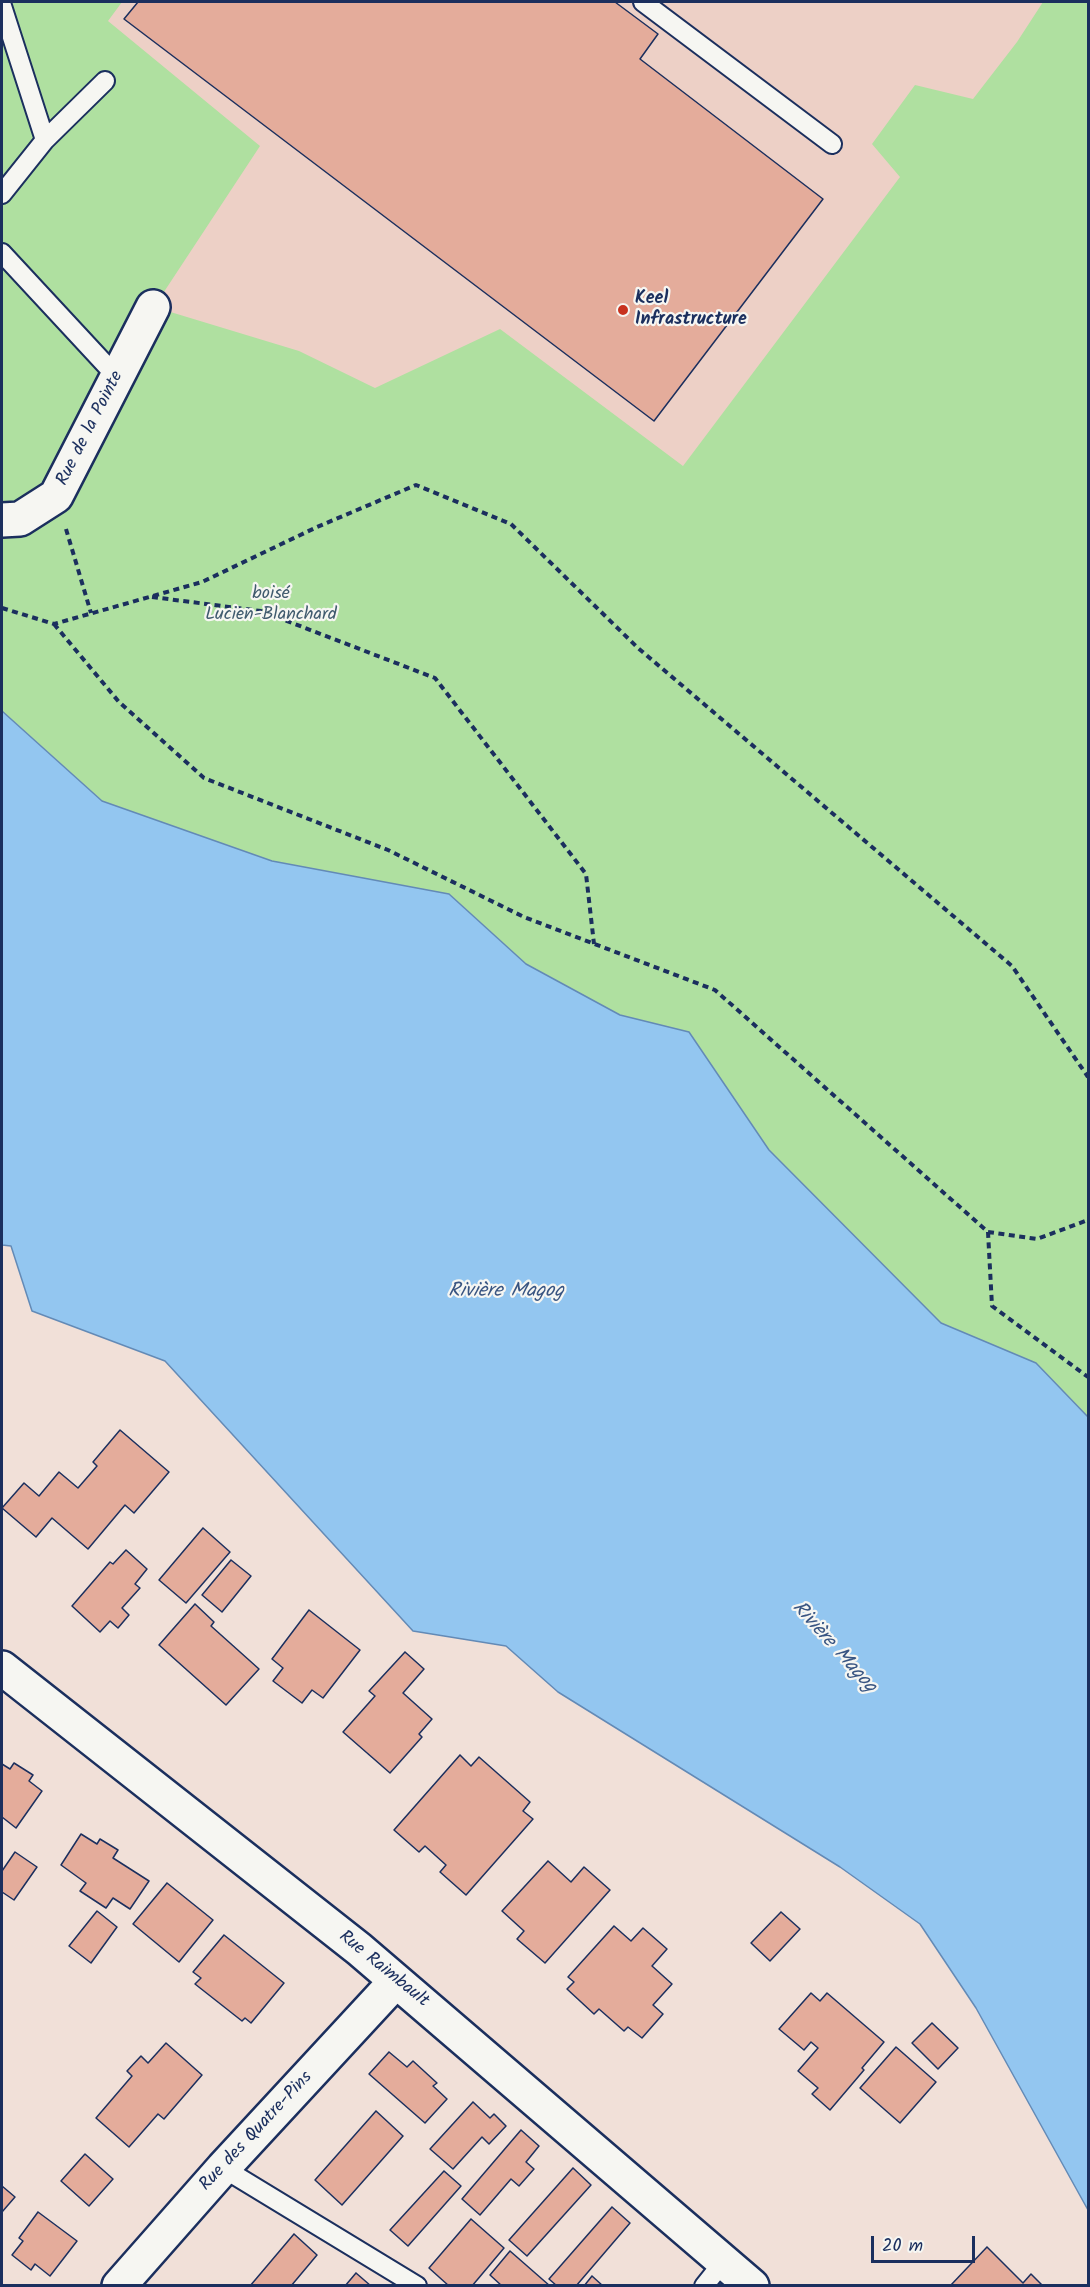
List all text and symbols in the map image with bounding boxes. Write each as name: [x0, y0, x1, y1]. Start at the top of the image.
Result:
place label: Keel Infrastructure: [635, 289, 747, 332]
marker: Keel Infrastructure: [616, 303, 630, 317]
street label: Rue de la Pointe: [53, 368, 129, 490]
park label: boisé Lucien-Blanchard: [205, 584, 337, 626]
water label: Rivière Magog: [448, 1281, 564, 1305]
water label: Rivière Magog: [786, 1597, 880, 1699]
street label: Rue Raimbault: [333, 1927, 433, 2013]
street label: Rue des Quatre-Pins: [196, 2068, 318, 2196]
scale bar: [874, 2224, 978, 2262]
text: 20 m: [882, 2232, 923, 2261]

